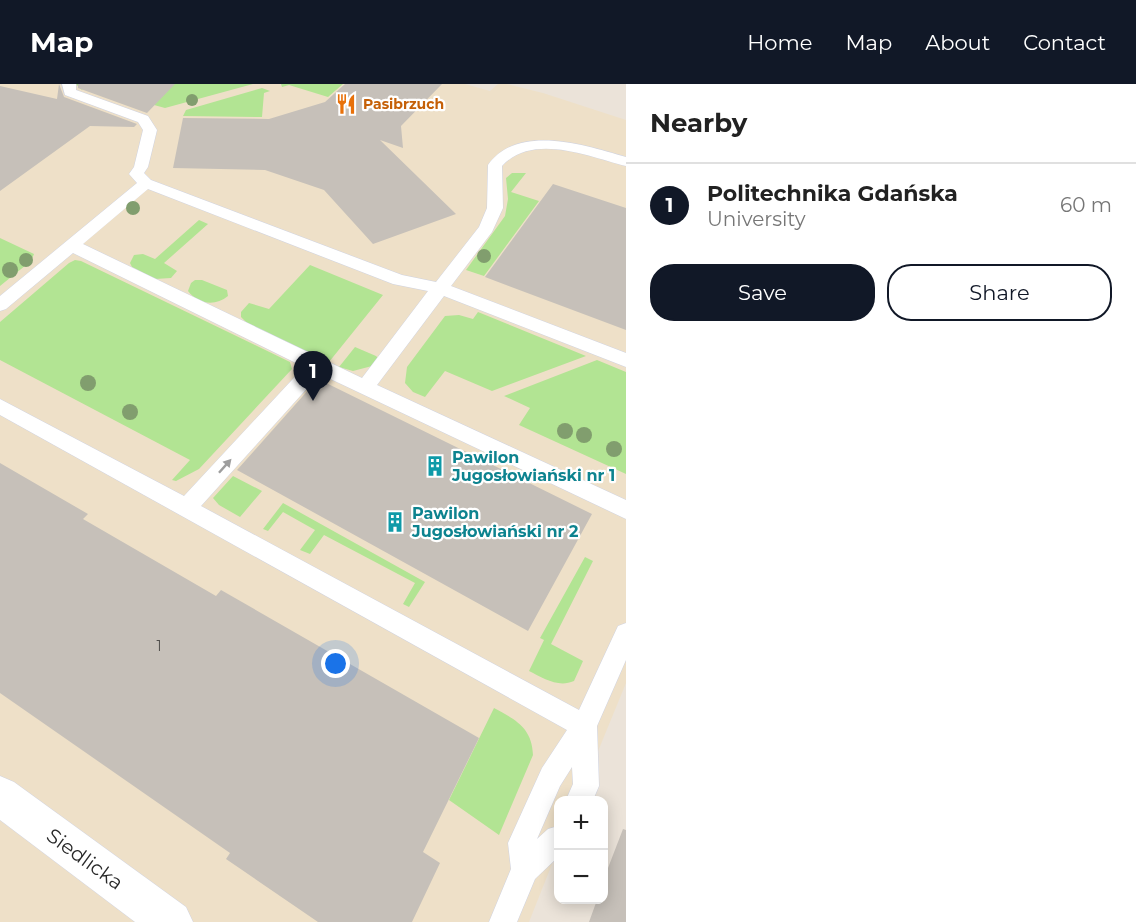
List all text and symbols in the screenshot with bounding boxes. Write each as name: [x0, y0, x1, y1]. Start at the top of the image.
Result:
text: Map: [30, 25, 93, 59]
text: Home: [747, 30, 812, 55]
text: Map: [845, 30, 892, 55]
text: About: [925, 30, 990, 55]
text: Contact: [1023, 30, 1106, 55]
restaurant icon: Pasibrzuch: [334, 92, 358, 116]
place label: Pasibrzuch: [363, 95, 444, 113]
text: Nearby: [650, 107, 747, 139]
text: Politechnika Gdańska: [707, 180, 958, 207]
text: 1: [666, 193, 673, 217]
text: 60 m: [1060, 193, 1112, 217]
text: University: [707, 207, 806, 231]
button: Save: [650, 264, 875, 321]
button: Share: [887, 264, 1112, 321]
pin: 1: [294, 352, 332, 401]
place label: Pawilon Jugosłowiański nr 1: [451, 448, 615, 485]
building icon: Pawilon Jugosłowiański nr 1: [423, 454, 447, 478]
one-way arrow: [218, 459, 231, 474]
place label: Pawilon Jugosłowiański nr 2: [411, 504, 578, 541]
building icon: Pawilon Jugosłowiański nr 2: [383, 510, 407, 534]
house number: 1: [156, 637, 162, 655]
your location: [321, 649, 350, 678]
map controls: [554, 796, 608, 904]
button: +: [554, 796, 608, 850]
street label: Siedlicka: [42, 823, 128, 895]
button: −: [554, 850, 608, 904]

